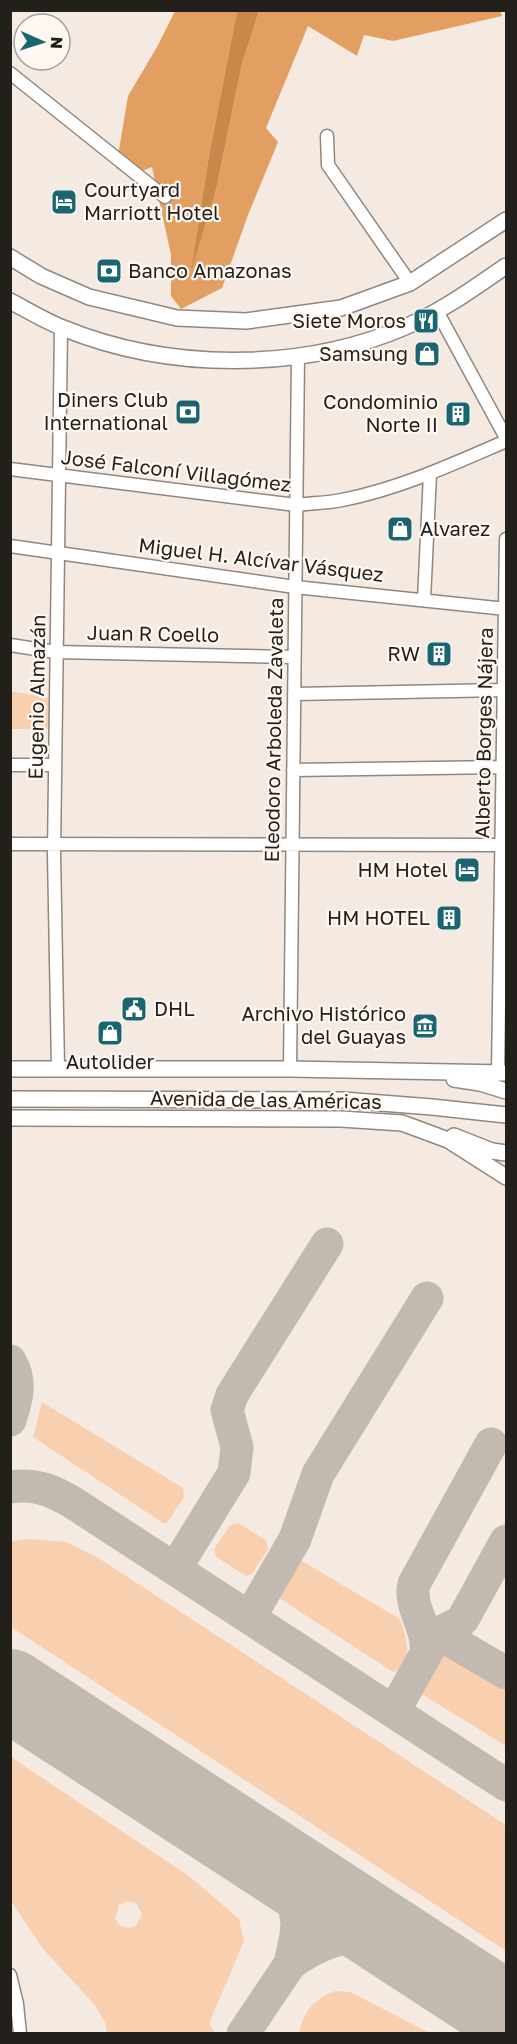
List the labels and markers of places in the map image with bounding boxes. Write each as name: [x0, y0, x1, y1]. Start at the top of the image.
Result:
place label: Courtyard Marriott Hotel: [84, 177, 219, 224]
hotel icon: Courtyard Marriott Hotel: [49, 187, 79, 217]
bank icon: Banco Amazonas: [94, 256, 124, 286]
place label: Banco Amazonas: [128, 258, 292, 282]
restaurant icon: Siete Moros: [411, 306, 441, 336]
place label: Siete Moros: [292, 308, 406, 332]
shop icon: Samsung: [412, 339, 442, 369]
place label: Samsung: [319, 341, 408, 365]
place label: Diners Club International: [43, 387, 168, 434]
place label: Condominio Norte II: [323, 389, 438, 436]
bank icon: Diners Club International: [173, 397, 203, 427]
building icon: Condominio Norte II: [443, 399, 473, 429]
shop icon: Alvarez: [385, 514, 415, 544]
place label: Alvarez: [420, 516, 490, 540]
building icon: RW: [424, 639, 454, 669]
place label: RW: [387, 641, 420, 665]
hotel icon: HM Hotel: [452, 855, 482, 885]
place label: HM Hotel: [357, 857, 448, 881]
building icon: HM HOTEL: [434, 903, 464, 933]
place label: HM HOTEL: [327, 905, 430, 929]
public building icon: DHL: [119, 994, 149, 1024]
place label: DHL: [154, 996, 195, 1020]
place label: Archivo Histórico del Guayas: [241, 1001, 406, 1048]
museum icon: Archivo Histórico del Guayas: [410, 1011, 440, 1041]
shop icon: Autolider: [95, 1018, 125, 1048]
place label: Autolider: [66, 1049, 154, 1073]

